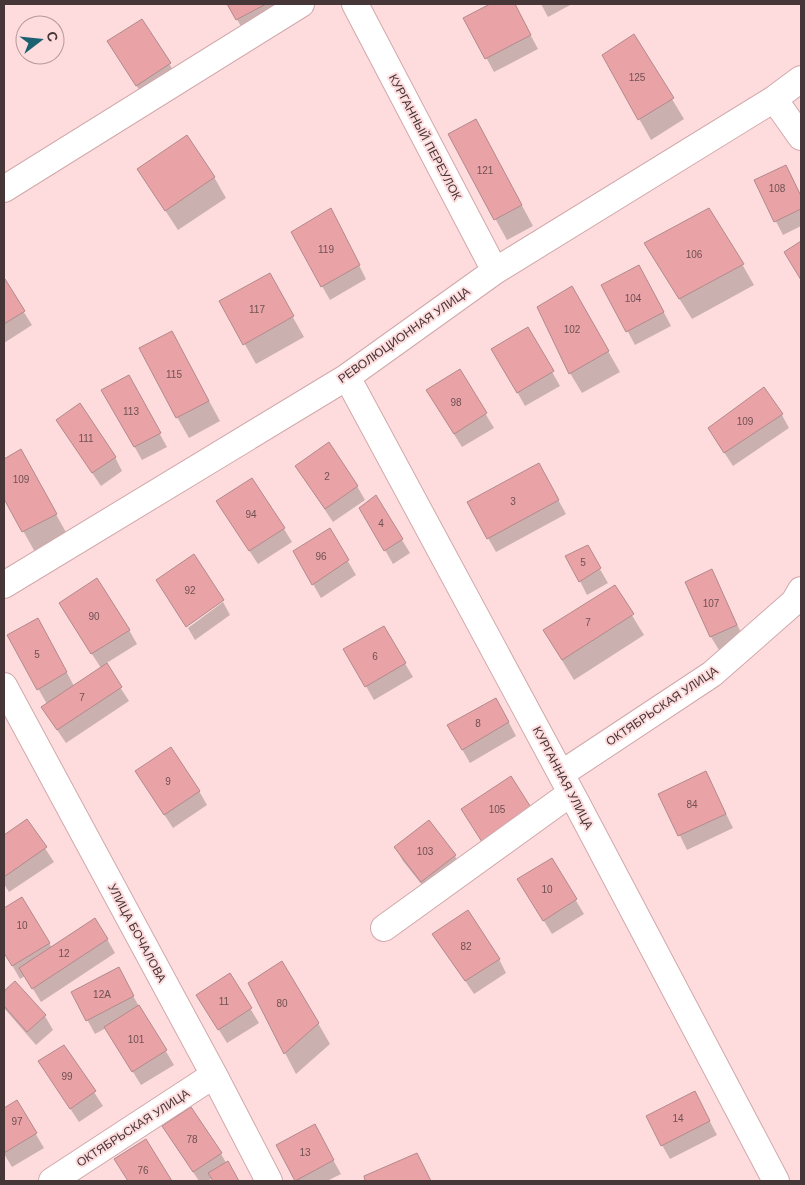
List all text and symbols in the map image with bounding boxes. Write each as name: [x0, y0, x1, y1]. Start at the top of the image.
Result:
north arrow: [15, 15, 65, 65]
text: С: [43, 29, 62, 43]
street label: КУРГАННЫЙ ПЕРЕУЛОК: [386, 71, 465, 202]
house number: 125: [629, 72, 646, 83]
house number: 121: [477, 165, 494, 176]
house number: 108: [769, 183, 786, 194]
house number: 119: [318, 244, 334, 255]
house number: 106: [686, 249, 703, 260]
street label: РЕВОЛЮЦИОННАЯ УЛИЦА: [335, 284, 473, 386]
house number: 104: [625, 293, 642, 304]
house number: 117: [249, 304, 265, 315]
house number: 102: [564, 324, 581, 335]
house number: 115: [166, 369, 182, 380]
house number: 98: [450, 397, 462, 408]
house number: 113: [123, 406, 139, 417]
house number: 109: [737, 416, 754, 427]
house number: 111: [78, 433, 94, 444]
house number: 2: [324, 471, 330, 482]
house number: 109: [13, 474, 30, 485]
house number: 3: [510, 496, 516, 507]
house number: 94: [245, 509, 257, 520]
house number: 4: [378, 518, 384, 529]
house number: 96: [315, 551, 327, 562]
house number: 5: [580, 557, 586, 568]
house number: 92: [184, 585, 196, 596]
house number: 107: [703, 598, 720, 609]
house number: 90: [88, 611, 100, 622]
house number: 7: [585, 617, 591, 628]
house number: 5: [34, 649, 40, 660]
house number: 6: [372, 651, 378, 662]
street label: ОКТЯБРЬСКАЯ УЛИЦА: [603, 663, 721, 749]
house number: 7: [79, 692, 85, 703]
house number: 8: [475, 718, 481, 729]
street label: КУРГАННАЯ УЛИЦА: [530, 724, 596, 832]
house number: 9: [165, 776, 171, 787]
house number: 84: [686, 799, 698, 810]
house number: 105: [489, 804, 506, 815]
house number: 103: [417, 846, 434, 857]
street label: УЛИЦА БОЧАЛОВА: [105, 881, 169, 985]
house number: 10: [541, 884, 553, 895]
house number: 10: [16, 920, 28, 931]
house number: 82: [460, 941, 472, 952]
house number: 12: [58, 948, 70, 959]
house number: 12А: [93, 989, 111, 1000]
house number: 11: [219, 996, 230, 1007]
house number: 80: [276, 998, 288, 1009]
house number: 101: [128, 1034, 145, 1045]
house number: 99: [61, 1071, 73, 1082]
street label: ОКТЯБРЬСКАЯ УЛИЦА: [74, 1086, 192, 1170]
house number: 14: [672, 1113, 684, 1124]
house number: 97: [11, 1116, 23, 1127]
house number: 78: [186, 1134, 198, 1145]
house number: 13: [299, 1147, 311, 1158]
house number: 76: [137, 1165, 149, 1176]

